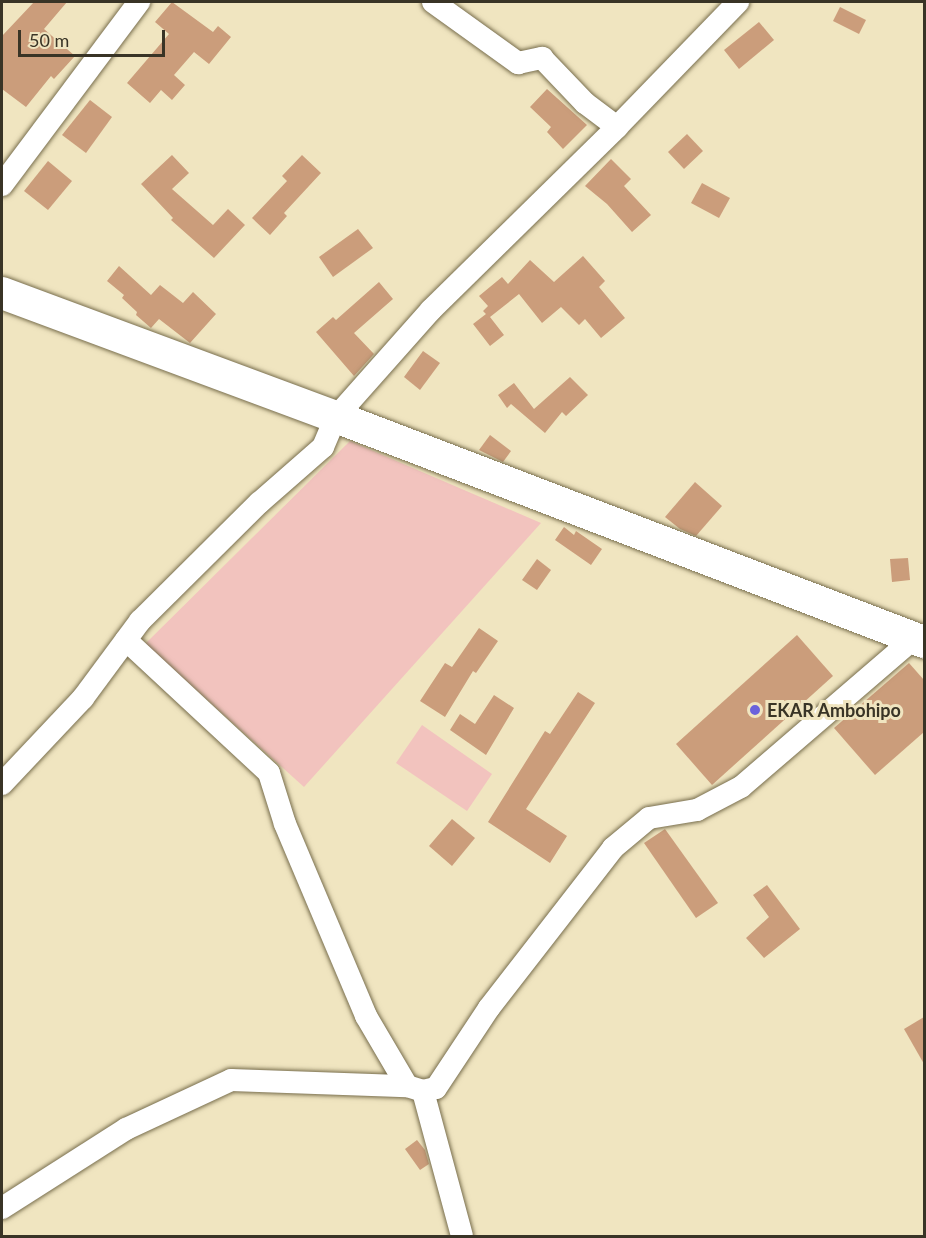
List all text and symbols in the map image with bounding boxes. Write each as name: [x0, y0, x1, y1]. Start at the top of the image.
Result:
scale bar: [21, 18, 168, 56]
text: 50 m: [29, 29, 69, 51]
place label: EKAR Ambohipo: [767, 699, 902, 721]
marker: EKAR Ambohipo: [748, 703, 762, 717]

